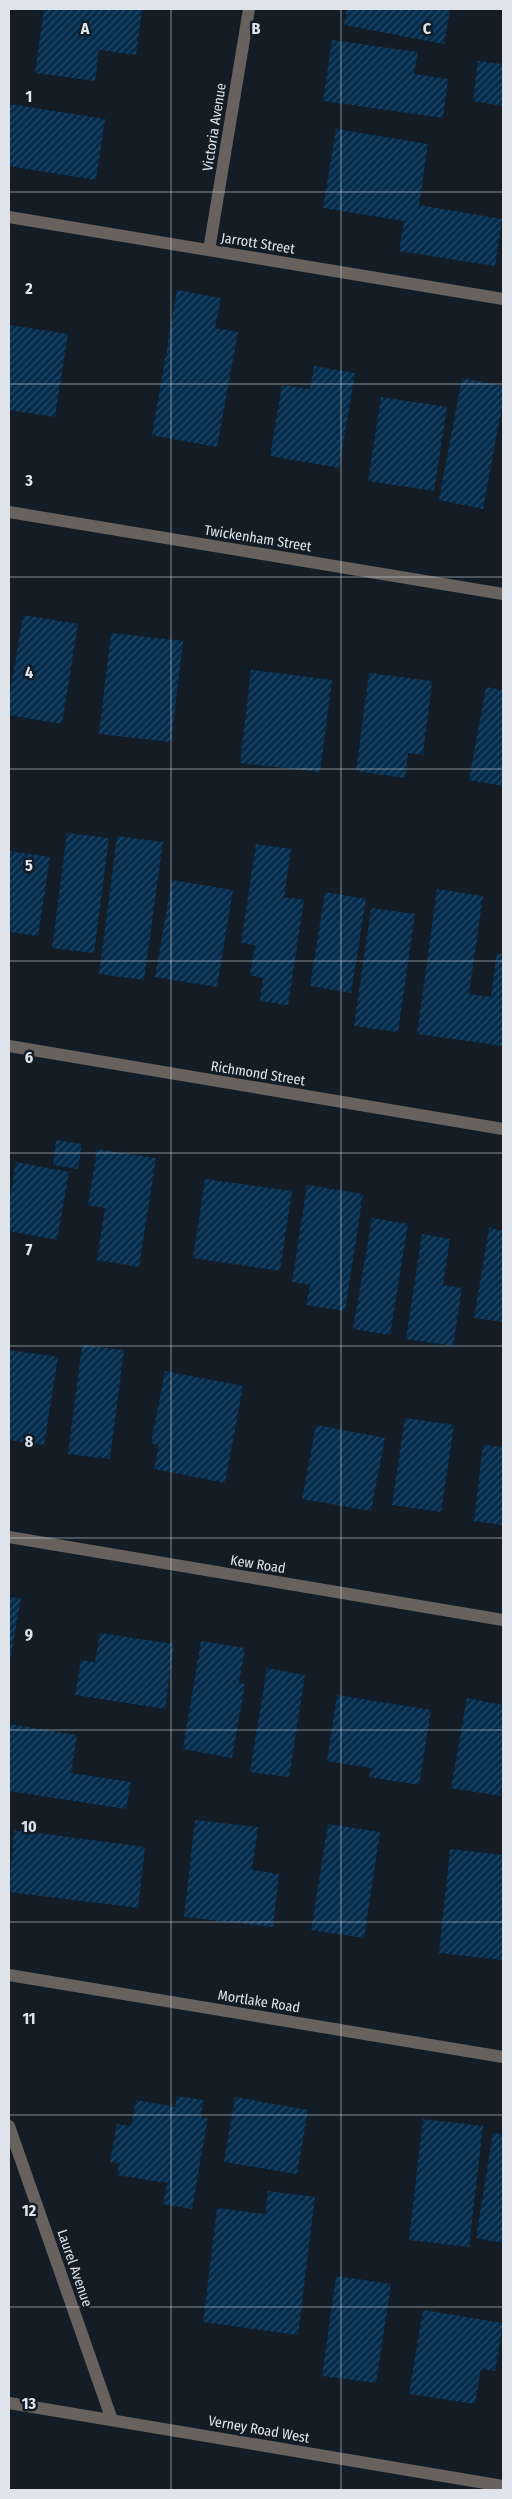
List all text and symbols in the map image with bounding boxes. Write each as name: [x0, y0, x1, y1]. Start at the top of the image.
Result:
text: A: [80, 19, 90, 38]
text: B: [252, 19, 261, 38]
text: C: [423, 19, 432, 38]
street label: Victoria Avenue: [199, 82, 230, 172]
text: 1: [26, 87, 32, 106]
street label: Jarrott Street: [220, 229, 296, 258]
text: 2: [24, 279, 33, 298]
text: 3: [24, 471, 33, 490]
street label: Twickenham Street: [203, 522, 313, 555]
text: 4: [25, 663, 33, 682]
text: 5: [25, 856, 33, 875]
text: 6: [25, 1048, 33, 1067]
street label: Richmond Street: [210, 1058, 307, 1089]
text: 7: [26, 1240, 33, 1259]
text: 8: [25, 1432, 34, 1451]
street label: Kew Road: [229, 1552, 287, 1577]
text: 9: [25, 1625, 33, 1644]
text: 10: [21, 1817, 37, 1836]
street label: Mortlake Road: [217, 1987, 301, 2016]
text: 11: [22, 2009, 36, 2028]
text: 12: [22, 2201, 37, 2220]
street label: Laurel Avenue: [53, 2227, 96, 2309]
text: 13: [22, 2394, 37, 2413]
street label: Verney Road West: [207, 2412, 311, 2447]

